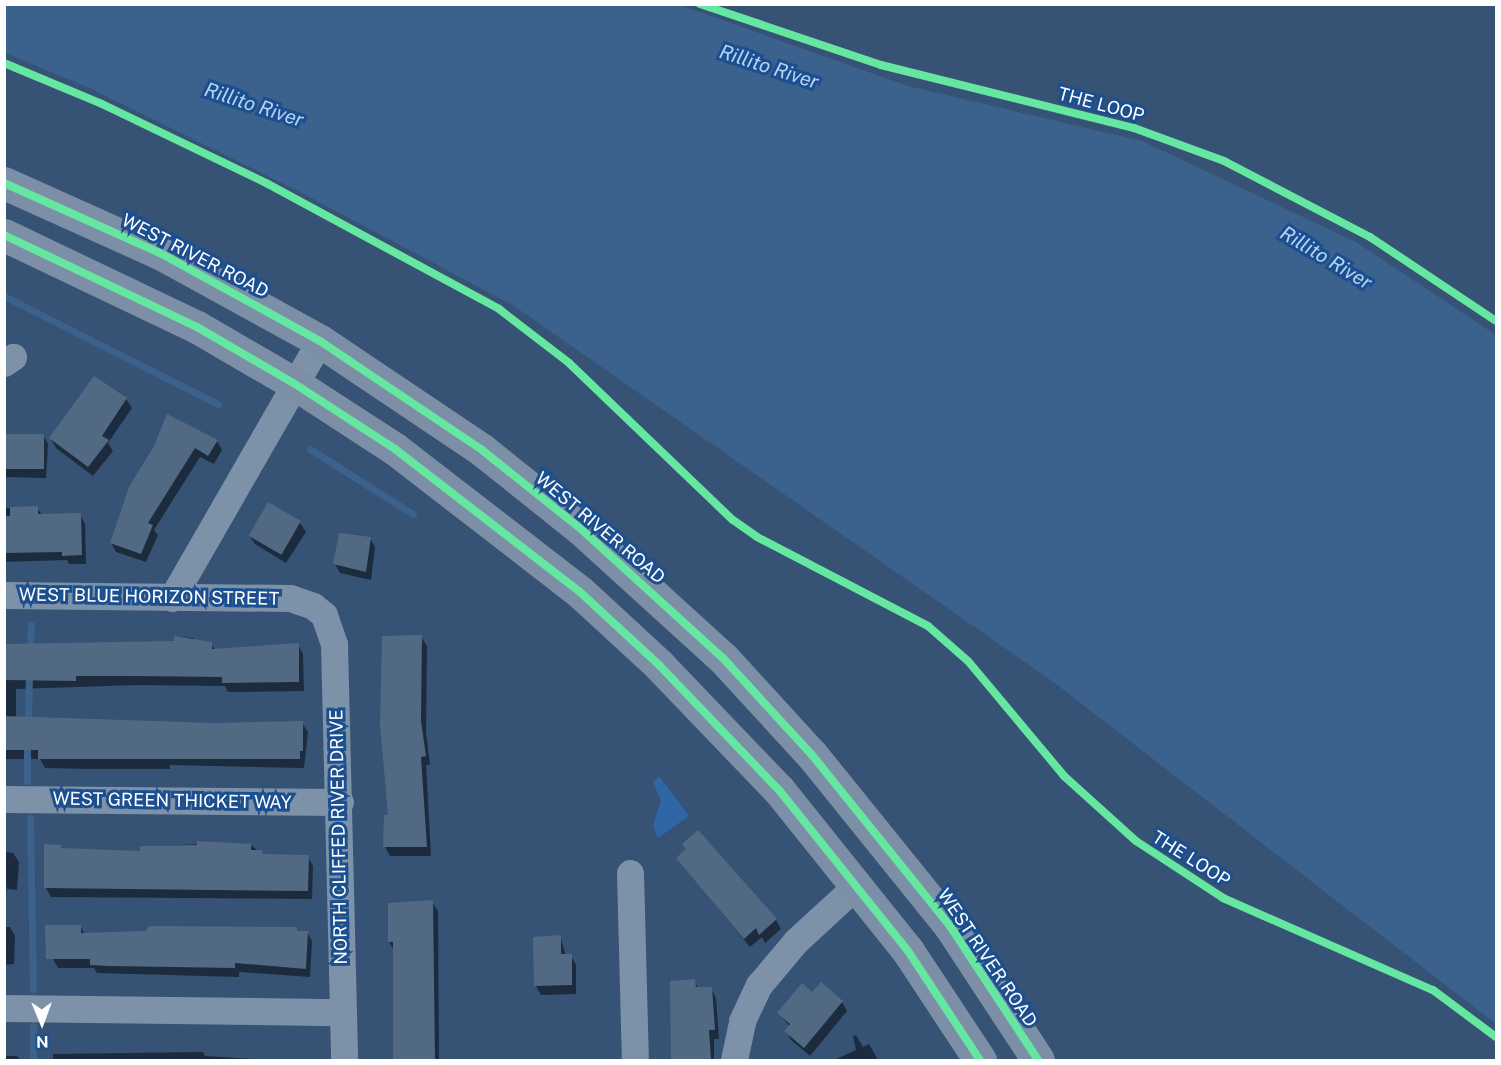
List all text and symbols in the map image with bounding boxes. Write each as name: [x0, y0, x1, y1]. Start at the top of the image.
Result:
water label: Rillito River: [716, 40, 822, 94]
water label: Rillito River: [201, 78, 307, 132]
street label: THE LOOP: [1056, 83, 1146, 127]
street label: WEST RIVER ROAD: [118, 210, 272, 302]
water label: Rillito River: [1276, 221, 1376, 295]
street label: WEST RIVER ROAD: [531, 468, 669, 588]
street label: WEST BLUE HORIZON STREET: [19, 584, 279, 610]
street label: NORTH CLIFFED RIVER DRIVE: [326, 709, 352, 965]
street label: WEST GREEN THICKET WAY: [52, 788, 292, 814]
street label: THE LOOP: [1148, 827, 1234, 891]
street label: WEST RIVER ROAD: [933, 885, 1041, 1031]
north arrow: [12, 993, 72, 1053]
text: N: [36, 1032, 49, 1051]

